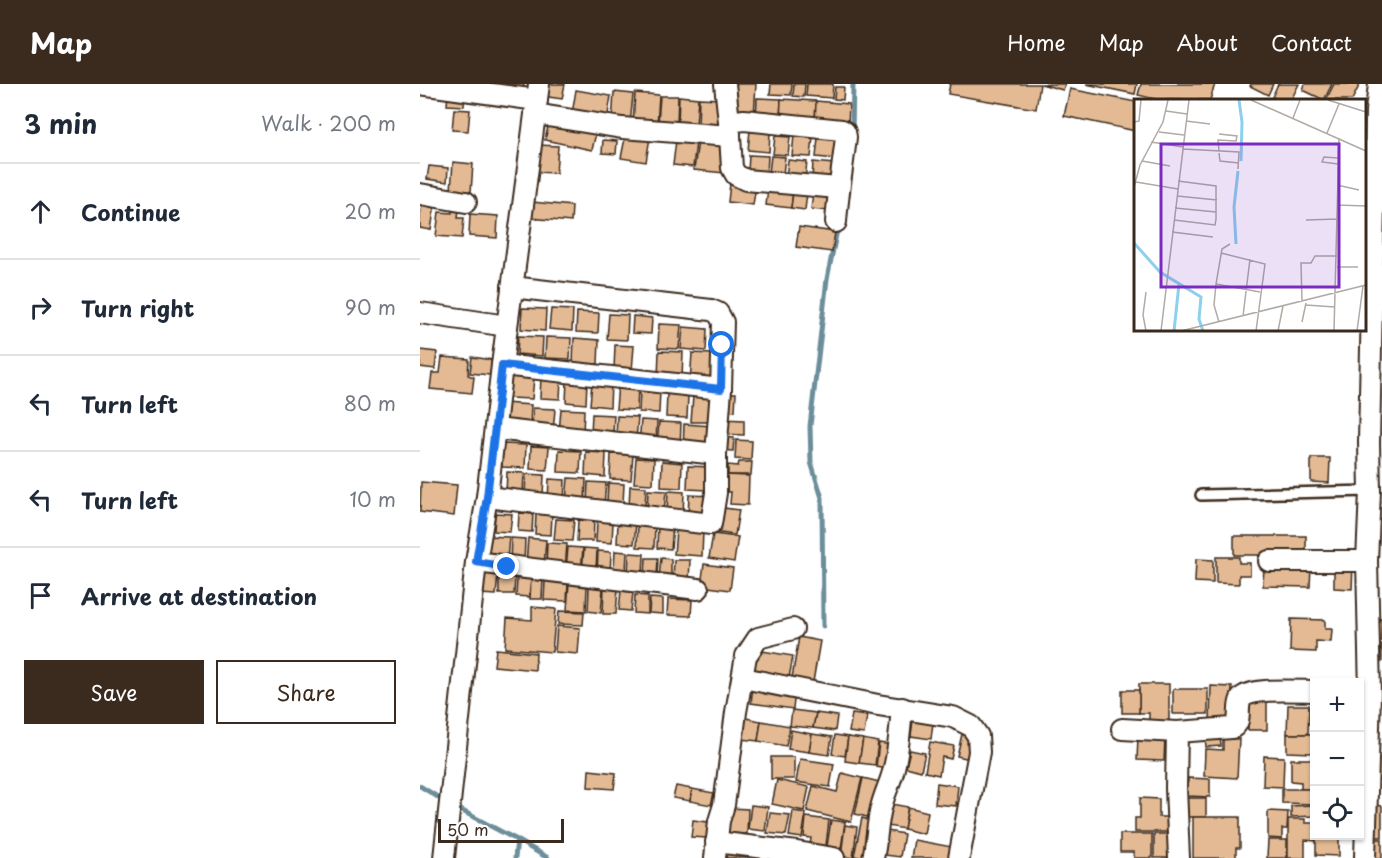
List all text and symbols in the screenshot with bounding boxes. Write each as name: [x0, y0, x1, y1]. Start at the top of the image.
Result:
text: Map: [30, 21, 92, 64]
text: Home: [1007, 26, 1066, 58]
text: Map: [1099, 26, 1144, 58]
text: About: [1177, 26, 1238, 58]
text: Contact: [1271, 26, 1352, 58]
inset map: [1134, 99, 1367, 332]
text: 3 min: [24, 104, 97, 143]
text: Walk · 200 m: [261, 108, 396, 138]
icon: ahead: [24, 195, 57, 228]
text: Continue: [81, 195, 180, 228]
text: 20 m: [344, 196, 396, 226]
icon: right: [24, 291, 57, 324]
text: Turn right: [81, 291, 194, 324]
text: 90 m: [345, 292, 396, 322]
route start: [708, 331, 734, 357]
icon: left: [24, 387, 57, 420]
text: Turn left: [81, 387, 178, 420]
text: 80 m: [344, 388, 396, 418]
icon: left: [24, 483, 57, 516]
text: Turn left: [81, 483, 178, 516]
text: 10 m: [349, 484, 396, 514]
route end: [493, 553, 519, 579]
icon: arrive: [24, 579, 57, 612]
text: Arrive at destination: [81, 579, 317, 612]
button: Save: [24, 660, 204, 724]
button: Share: [216, 660, 396, 724]
map controls: [1310, 678, 1364, 840]
button: +: [1310, 678, 1364, 732]
button: −: [1310, 732, 1364, 786]
button: locate: [1310, 786, 1364, 840]
scale bar: [438, 816, 564, 844]
text: 50 m: [447, 817, 488, 841]

